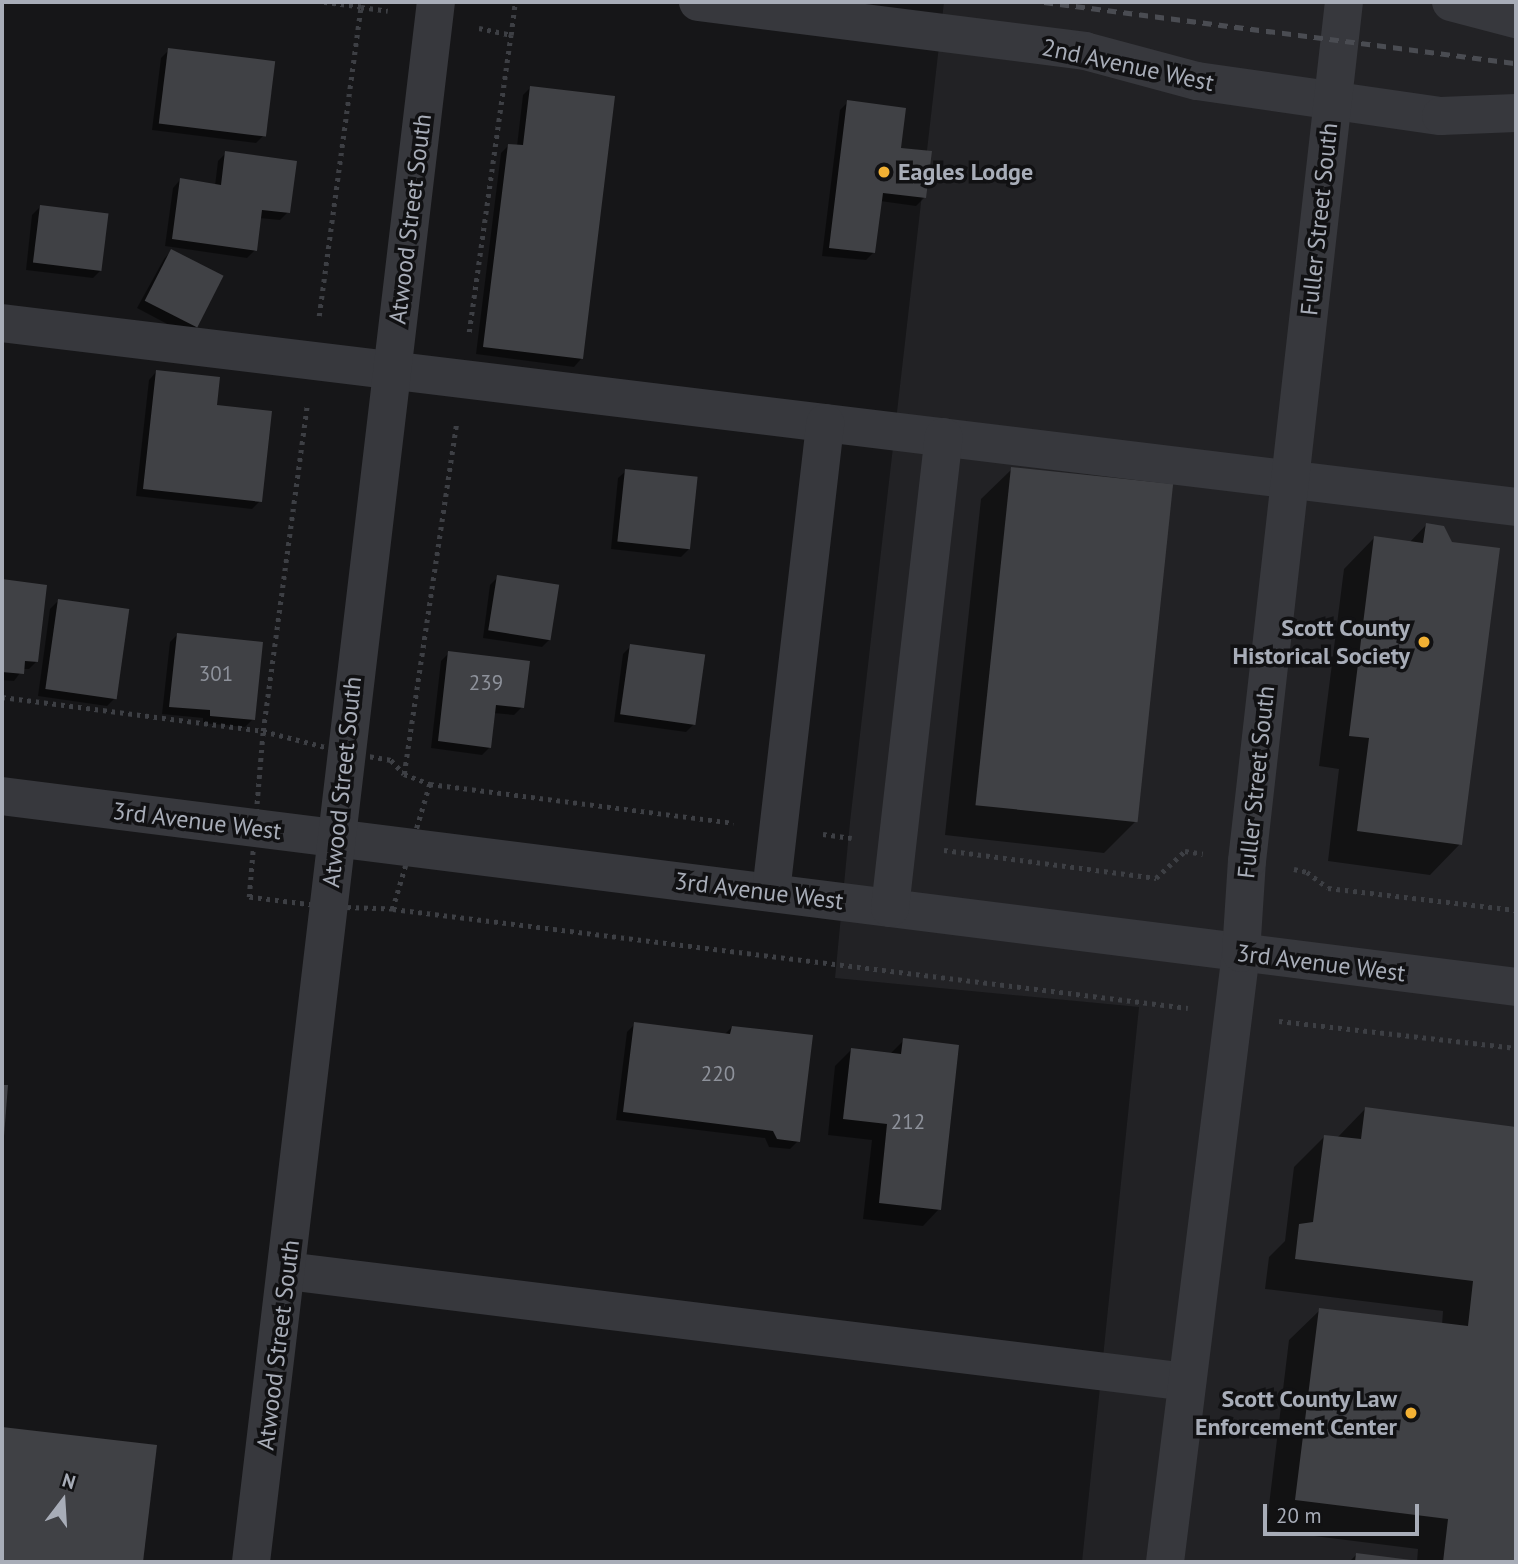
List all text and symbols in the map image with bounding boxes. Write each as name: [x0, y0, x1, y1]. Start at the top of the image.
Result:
street label: 2nd Avenue West: [1039, 33, 1217, 97]
street label: Atwood Street South: [383, 112, 437, 326]
street label: Fuller Street South: [1295, 121, 1343, 317]
place label: Eagles Lodge: [898, 158, 1033, 186]
marker: Eagles Lodge: [876, 164, 892, 180]
place label: Scott County Historical Society: [1232, 614, 1410, 670]
marker: Scott County Historical Society: [1416, 634, 1432, 650]
house number: 301: [199, 661, 233, 687]
house number: 239: [469, 670, 503, 696]
street label: Atwood Street South: [317, 675, 367, 889]
street label: Fuller Street South: [1232, 684, 1280, 880]
street label: 3rd Avenue West: [110, 796, 284, 846]
street label: 3rd Avenue West: [672, 866, 846, 916]
street label: 3rd Avenue West: [1234, 938, 1408, 988]
house number: 220: [701, 1061, 735, 1087]
house number: 212: [891, 1109, 925, 1135]
street label: Atwood Street South: [251, 1238, 305, 1452]
place label: Scott County Law Enforcement Center: [1195, 1385, 1397, 1441]
marker: Scott County Law Enforcement Center: [1403, 1405, 1419, 1421]
north arrow: [28, 1466, 98, 1536]
text: N: [60, 1468, 79, 1494]
scale bar: [1266, 1490, 1422, 1534]
text: 20 m: [1276, 1502, 1322, 1529]

